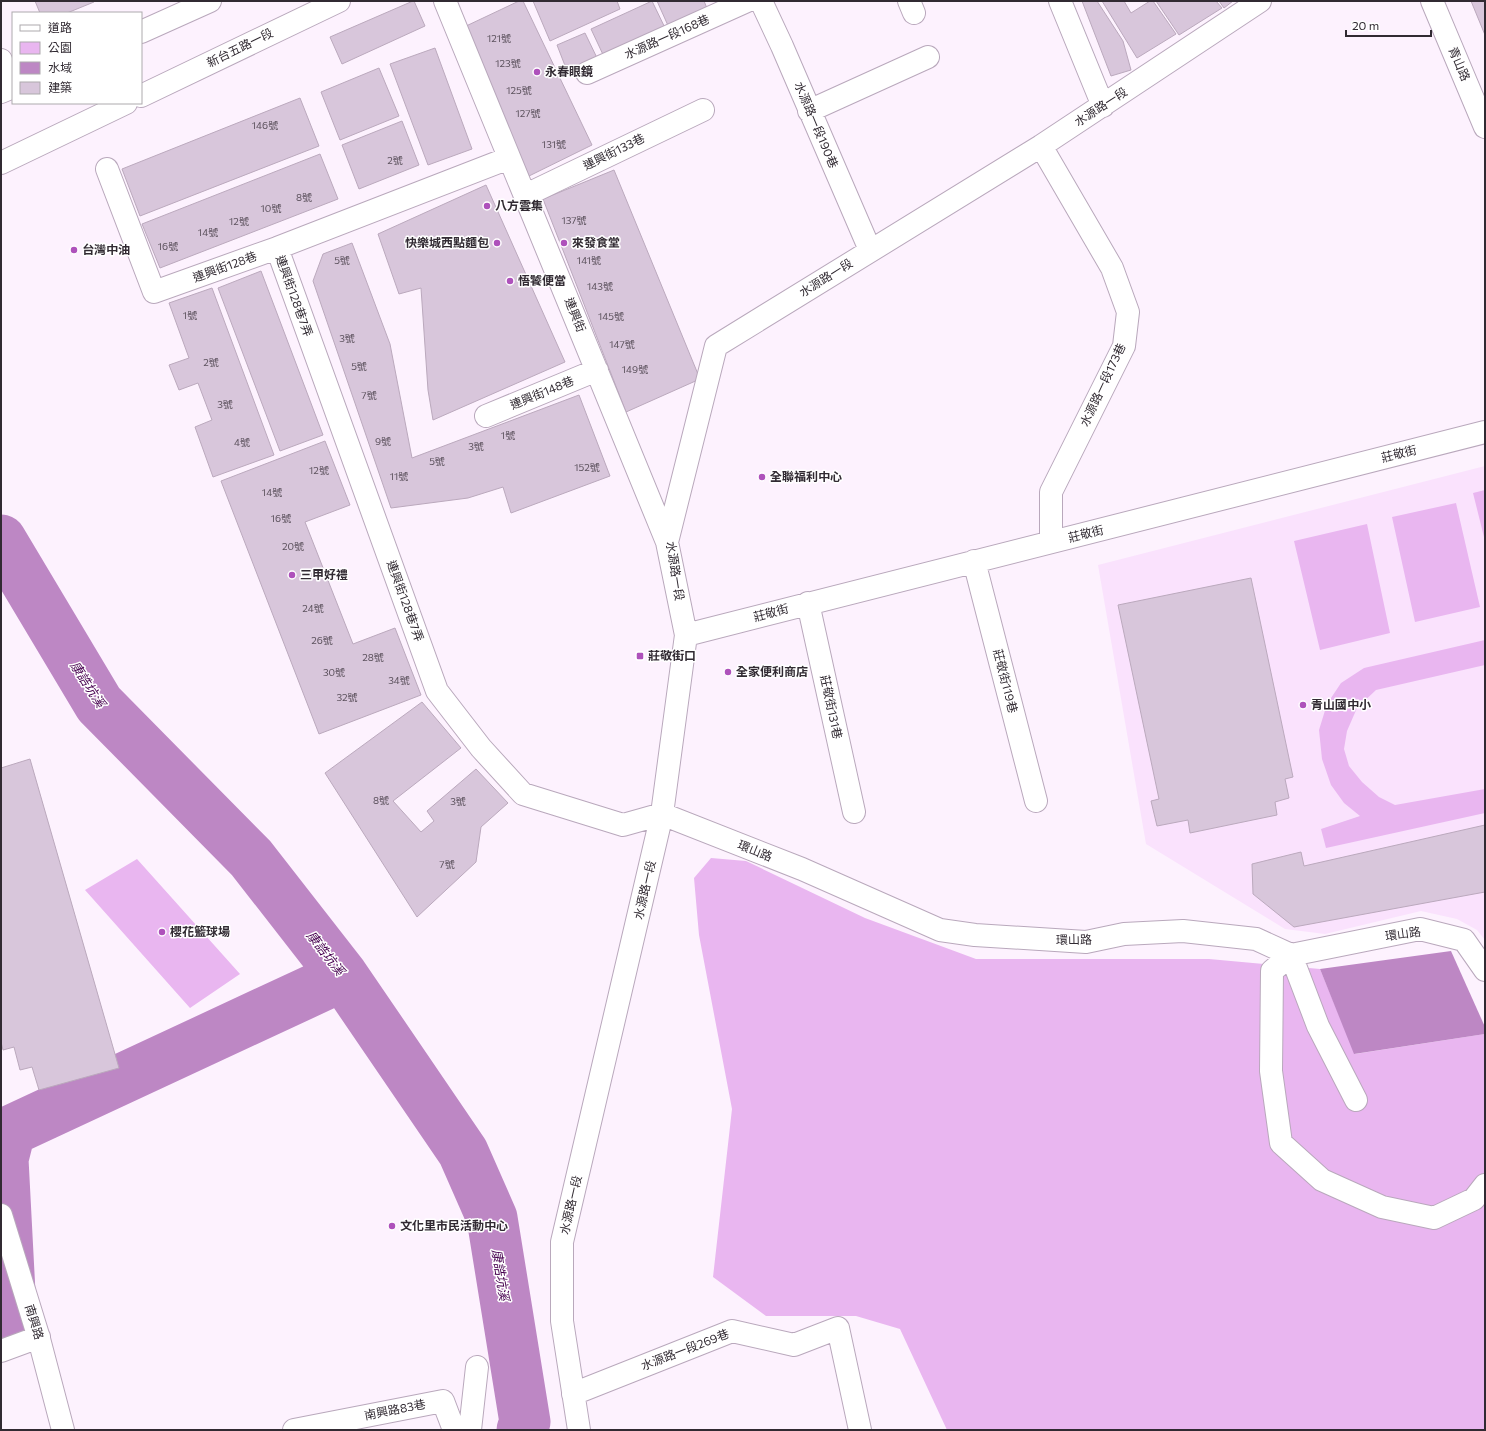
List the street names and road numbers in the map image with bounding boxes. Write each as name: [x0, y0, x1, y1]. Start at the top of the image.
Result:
street label: 水源路一段168巷: [622, 11, 711, 61]
street label: 新台五路一段: [204, 25, 275, 69]
street label: 青山路: [1446, 44, 1473, 83]
street label: 水源路一段190巷: [792, 79, 841, 170]
street label: 水源路一段: [1071, 84, 1129, 128]
street label: 連興街133巷: [580, 130, 647, 172]
street label: 連興街128巷: [191, 248, 259, 284]
street label: 連興街128巷7弄: [274, 253, 316, 338]
street label: 水源路一段: [796, 255, 855, 299]
street label: 連興街: [563, 295, 589, 334]
street label: 水源路一段173巷: [1077, 341, 1128, 428]
street label: 連興街148巷: [508, 373, 576, 411]
street label: 莊敬街: [1380, 442, 1418, 464]
street label: 莊敬街: [1067, 522, 1105, 544]
street label: 水源路一段: [664, 540, 688, 602]
street label: 連興街128巷7弄: [385, 558, 427, 643]
street label: 莊敬街: [752, 601, 790, 623]
street label: 莊敬街119巷: [991, 647, 1021, 714]
street label: 莊敬街131巷: [818, 673, 846, 740]
street label: 環山路: [736, 837, 775, 863]
street label: 水源路一段: [630, 859, 658, 921]
street label: 環山路: [1384, 924, 1422, 942]
street label: 環山路: [1056, 932, 1092, 946]
street label: 水源路一段: [556, 1174, 584, 1236]
street label: 南興路: [23, 1302, 47, 1341]
street label: 水源路一段269巷: [639, 1326, 731, 1372]
street label: 南興路83巷: [363, 1396, 427, 1422]

